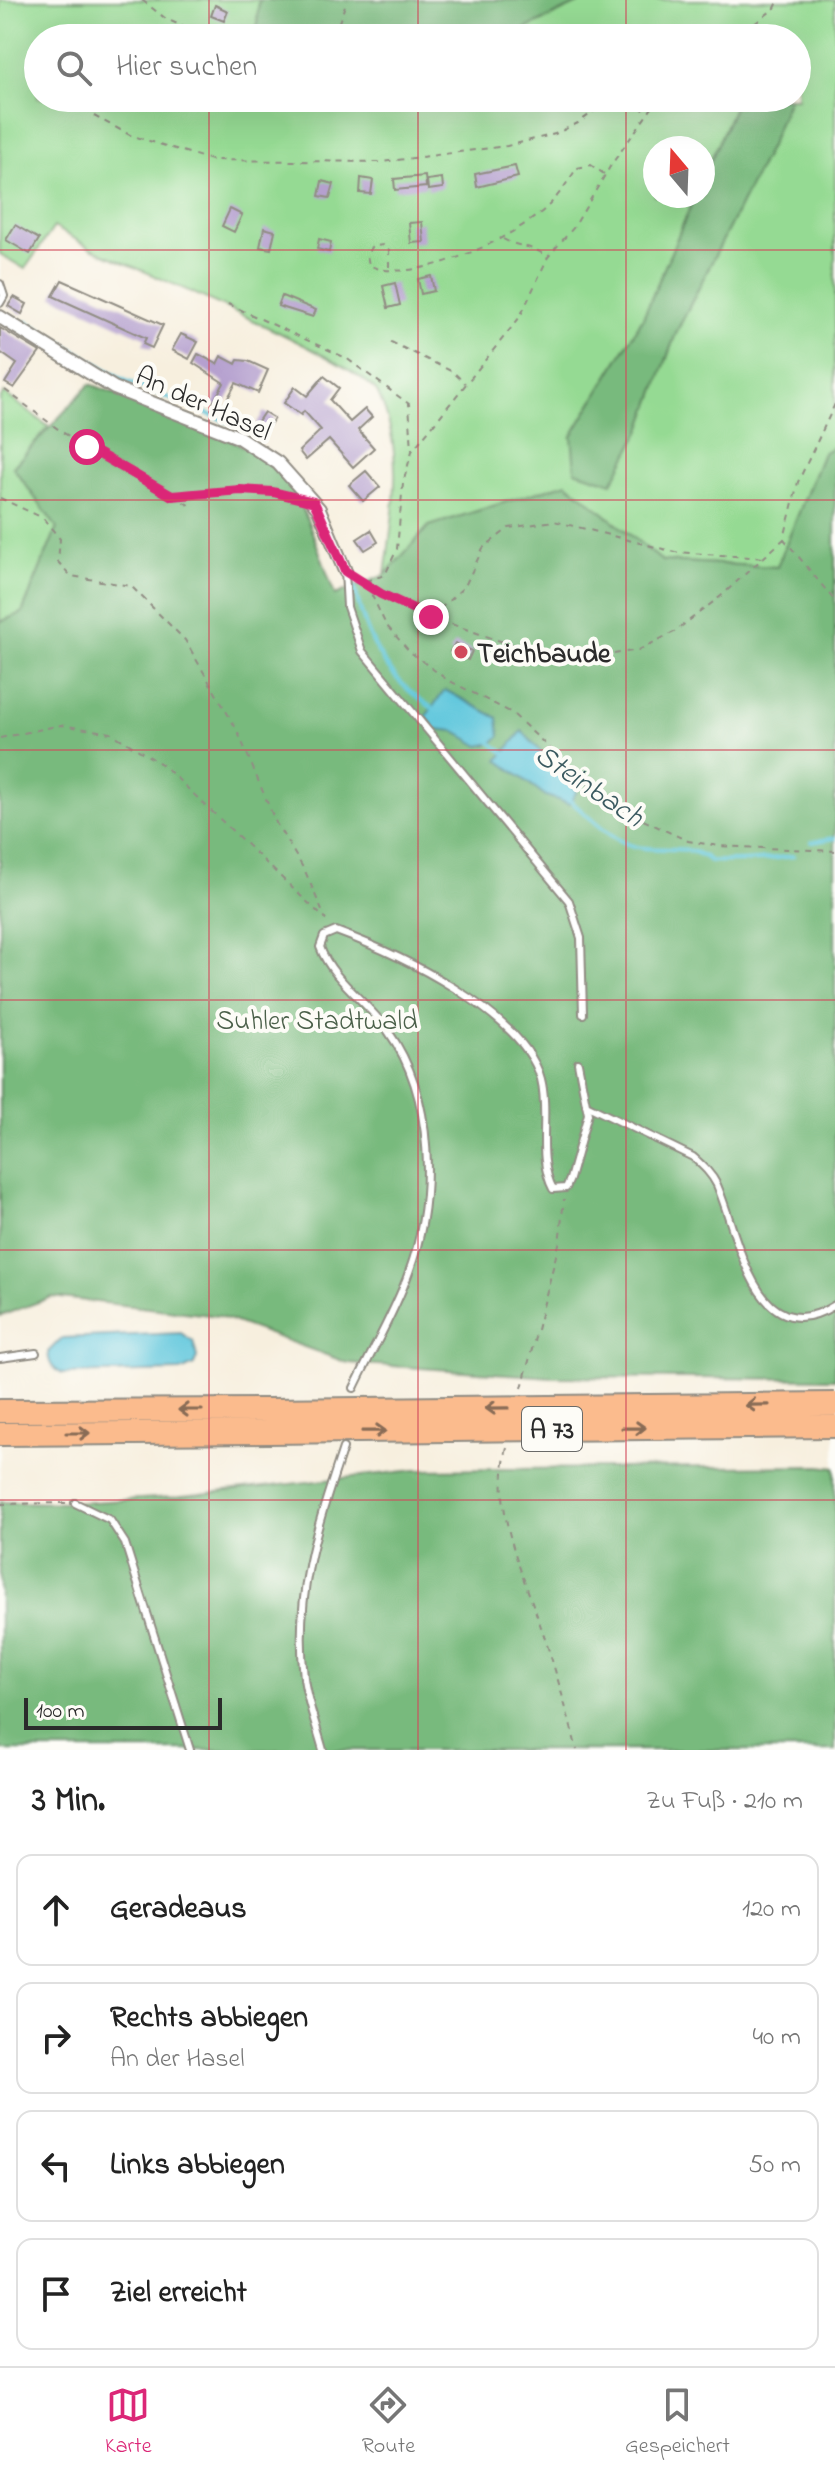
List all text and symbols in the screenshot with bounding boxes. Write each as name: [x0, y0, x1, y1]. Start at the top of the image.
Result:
search box: [24, 24, 811, 112]
icon: search: [52, 46, 96, 90]
text: Hier suchen: [116, 46, 257, 90]
north arrow: [643, 136, 715, 208]
street label: An der Hasel: [128, 357, 277, 453]
route start: [69, 429, 105, 465]
route end: [413, 599, 449, 635]
place label: Teichbaude: [477, 635, 612, 676]
marker: Teichbaude: [452, 643, 470, 661]
water label: Steinbach: [525, 735, 652, 840]
park label: Suhler Stadtwald: [216, 1002, 418, 1043]
one-way arrow: [744, 1397, 771, 1413]
one-way arrow: [484, 1400, 511, 1415]
one-way arrow: [177, 1402, 204, 1418]
road number: A 73: [522, 1407, 582, 1451]
one-way arrow: [620, 1420, 647, 1436]
one-way arrow: [360, 1423, 387, 1438]
one-way arrow: [64, 1425, 91, 1441]
scale bar: [24, 1694, 222, 1730]
text: 100 m: [36, 1696, 85, 1728]
text: 3 Min.: [32, 1777, 105, 1827]
text: Zu Fuß · 210 m: [646, 1783, 803, 1821]
icon: ahead: [34, 1888, 78, 1932]
text: Geradeaus: [110, 1888, 247, 1932]
text: 120 m: [742, 1891, 801, 1929]
text: Rechts abbiegen: [110, 1997, 308, 2041]
icon: right: [34, 2016, 78, 2060]
text: 40 m: [752, 2019, 801, 2057]
text: An der Hasel: [110, 2041, 245, 2079]
icon: left: [34, 2144, 78, 2188]
text: Links abbiegen: [110, 2144, 285, 2188]
text: 50 m: [748, 2147, 801, 2185]
icon: arrive: [34, 2272, 78, 2316]
text: Ziel erreicht: [110, 2272, 247, 2316]
tab: Karte: [105, 2383, 152, 2463]
tab: Route: [362, 2383, 415, 2463]
tab: Gespeichert: [625, 2383, 730, 2463]

